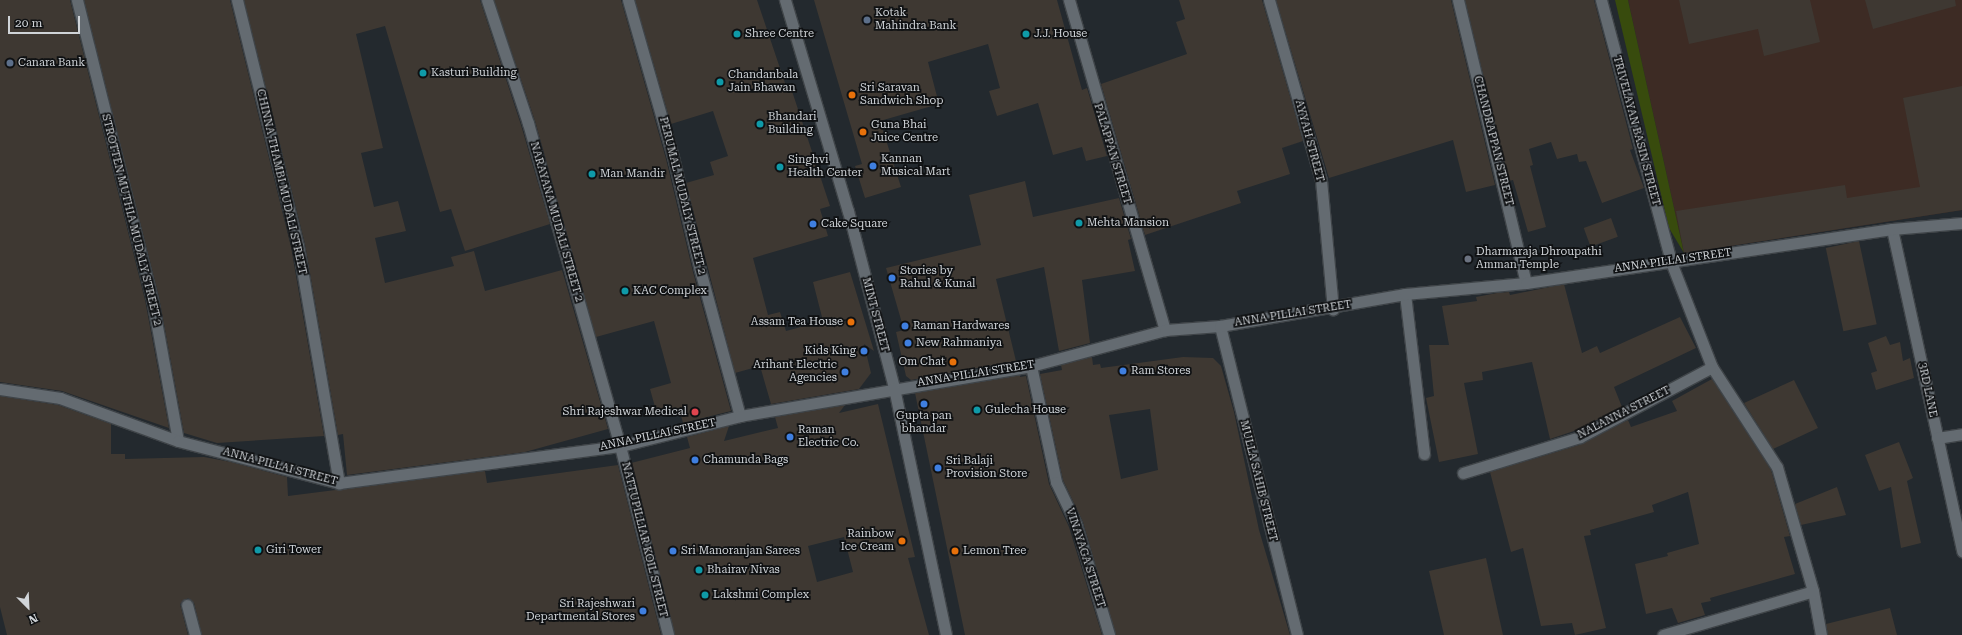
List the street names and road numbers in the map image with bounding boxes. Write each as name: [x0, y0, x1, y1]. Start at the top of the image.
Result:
street label: TRIVELAYAN BASIN STREET: [1610, 55, 1662, 207]
street label: CHANDRAPPAN STREET: [1470, 75, 1516, 207]
street label: CHINNA THAMBI MUDALI STREET: [253, 88, 309, 276]
street label: AYYAH STREET: [1292, 99, 1326, 183]
street label: PALAPPAN STREET: [1090, 102, 1134, 206]
street label: STROTTEN MUTHIA MUDALY STREET 2: [98, 113, 164, 327]
street label: PERUMAL MUDALY STREET 2: [656, 116, 708, 276]
street label: NARAYANA MUDALI STREET 2: [527, 140, 585, 304]
street label: ANNA PILLAI STREET: [1614, 246, 1732, 276]
street label: MINT STREET: [859, 276, 891, 354]
street label: ANNA PILLAI STREET: [1234, 298, 1352, 330]
street label: ANNA PILLAI STREET: [917, 358, 1035, 390]
street label: 3RD LANE: [1915, 361, 1939, 419]
street label: NALANNA STREET: [1576, 384, 1672, 442]
street label: ANNA PILLAI STREET: [599, 416, 717, 454]
street label: MULLA SAHIB STREET: [1237, 419, 1279, 543]
street label: ANNA PILLAI STREET: [221, 445, 339, 489]
street label: NATTUPILLIAR KOIL STREET: [618, 461, 670, 619]
street label: VINAYAGA STREET: [1063, 506, 1107, 610]

